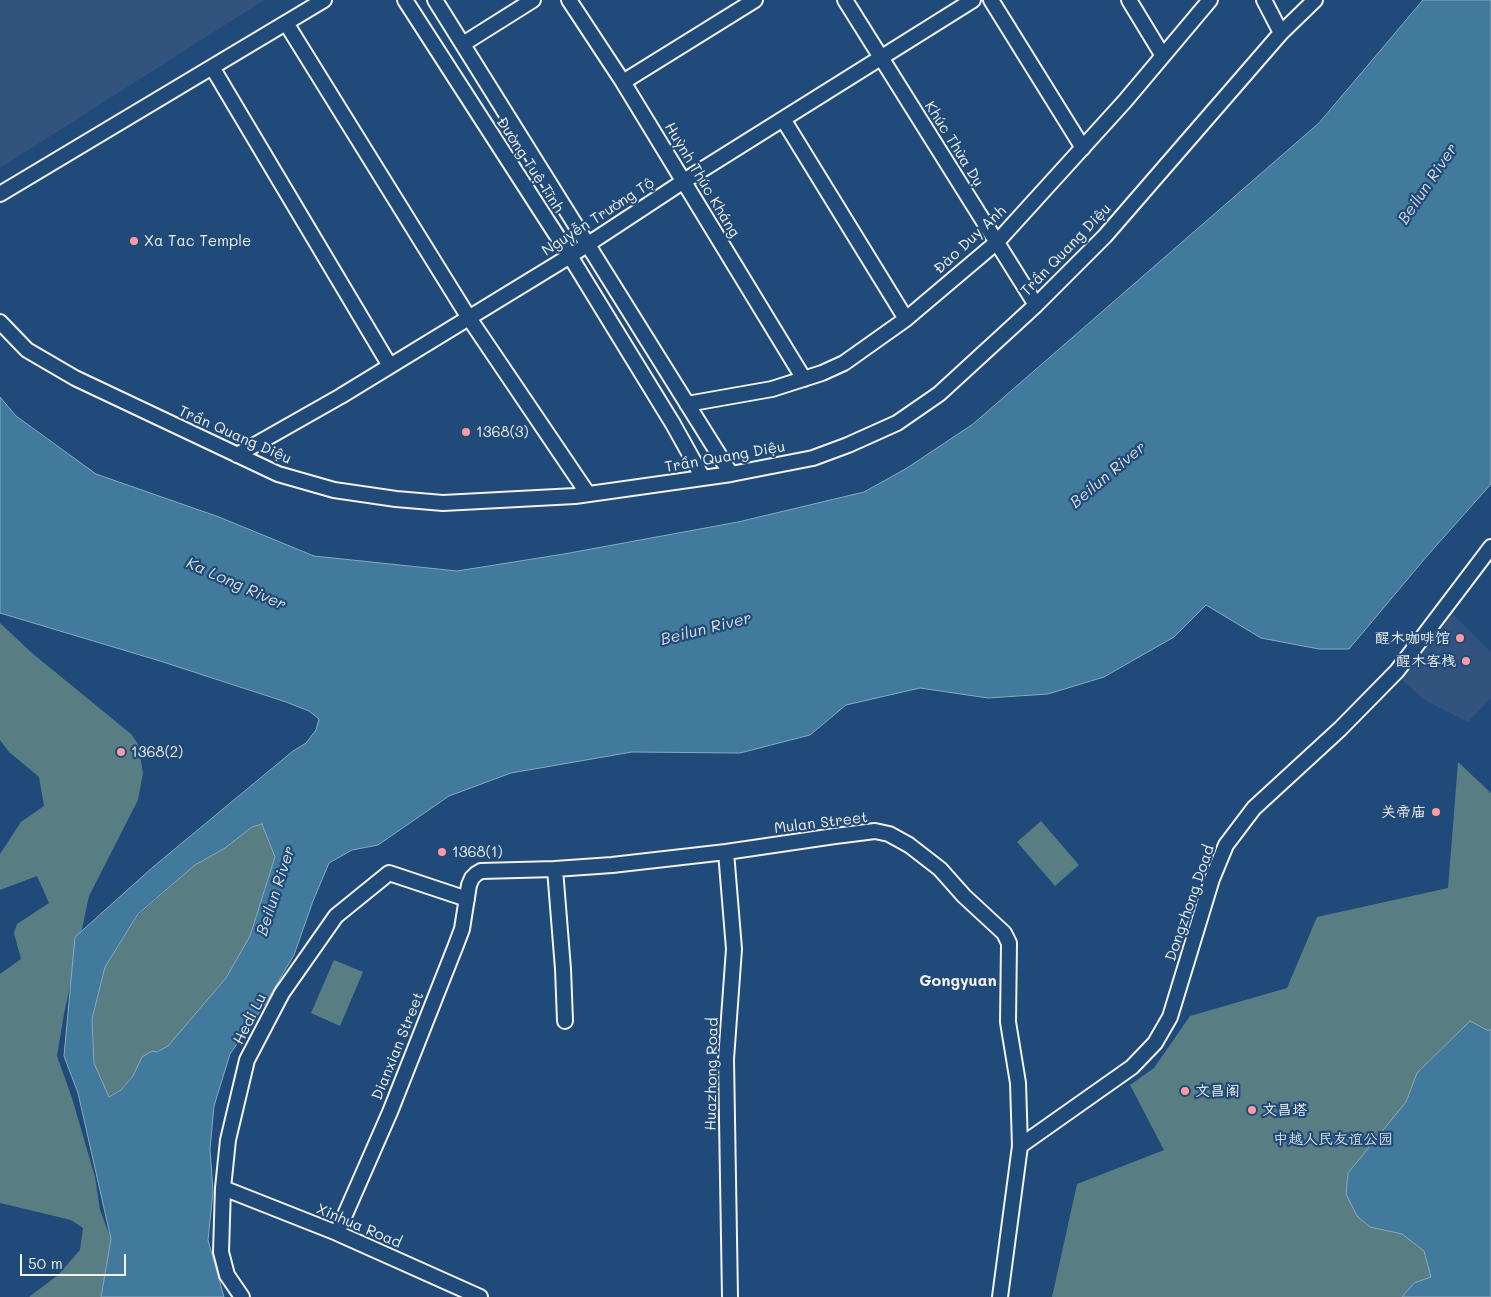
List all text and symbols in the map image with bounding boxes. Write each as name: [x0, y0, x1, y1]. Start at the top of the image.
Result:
street label: Khúc Thừa Dụ: [921, 98, 987, 190]
street label: Đường Tuệ Tĩnh: [492, 114, 568, 216]
street label: Huỳnh Thúc Kháng: [661, 119, 743, 241]
water label: Beilun River: [1394, 140, 1462, 228]
street label: Nguyễn Trường Tộ: [538, 174, 658, 260]
street label: Trần Quang Diệu: [1017, 200, 1115, 300]
street label: Đào Duy Anh: [930, 202, 1010, 278]
place label: Xa Tac Temple: [144, 232, 251, 250]
marker: Xa Tac Temple: [128, 235, 140, 247]
street label: Trần Quang Diệu: [176, 402, 294, 468]
place label: 1368(3): [476, 423, 529, 441]
marker: 1368(3): [460, 426, 472, 438]
street label: Trần Quang Diệu: [663, 438, 787, 476]
water label: Beilun River: [1066, 438, 1150, 512]
water label: Ka Long River: [183, 553, 289, 615]
water label: Beilun River: [659, 608, 753, 650]
place label: 醒木咖啡馆: [1375, 629, 1450, 647]
marker: 醒木咖啡馆: [1454, 632, 1466, 644]
place label: 醒木客栈: [1396, 652, 1456, 670]
marker: 醒木客栈: [1460, 655, 1472, 667]
place label: 1368(2): [131, 743, 183, 761]
marker: 1368(2): [115, 746, 127, 758]
place label: 关帝庙: [1381, 803, 1426, 821]
marker: 关帝庙: [1430, 806, 1442, 818]
street label: Mulan Street: [773, 808, 869, 838]
place label: 1368(1): [452, 843, 503, 861]
street label: Dongzhong Doad: [1162, 843, 1218, 963]
water label: Beilun River: [252, 844, 300, 938]
marker: 1368(1): [436, 846, 448, 858]
district label: Gongyuan: [919, 971, 997, 991]
street label: Dianxian Street: [368, 989, 428, 1103]
street label: Hedi Lu: [230, 990, 270, 1048]
street label: Huazhong Road: [702, 1017, 722, 1131]
place label: 文昌阁: [1195, 1082, 1240, 1100]
marker: 文昌阁: [1179, 1085, 1191, 1097]
place label: 文昌塔: [1262, 1101, 1307, 1119]
marker: 文昌塔: [1246, 1104, 1258, 1116]
park label: 中越人民友谊公园: [1273, 1130, 1393, 1148]
street label: Xinhua Road: [314, 1200, 404, 1252]
scale bar: [22, 1244, 129, 1276]
text: 50 m: [28, 1253, 63, 1273]

